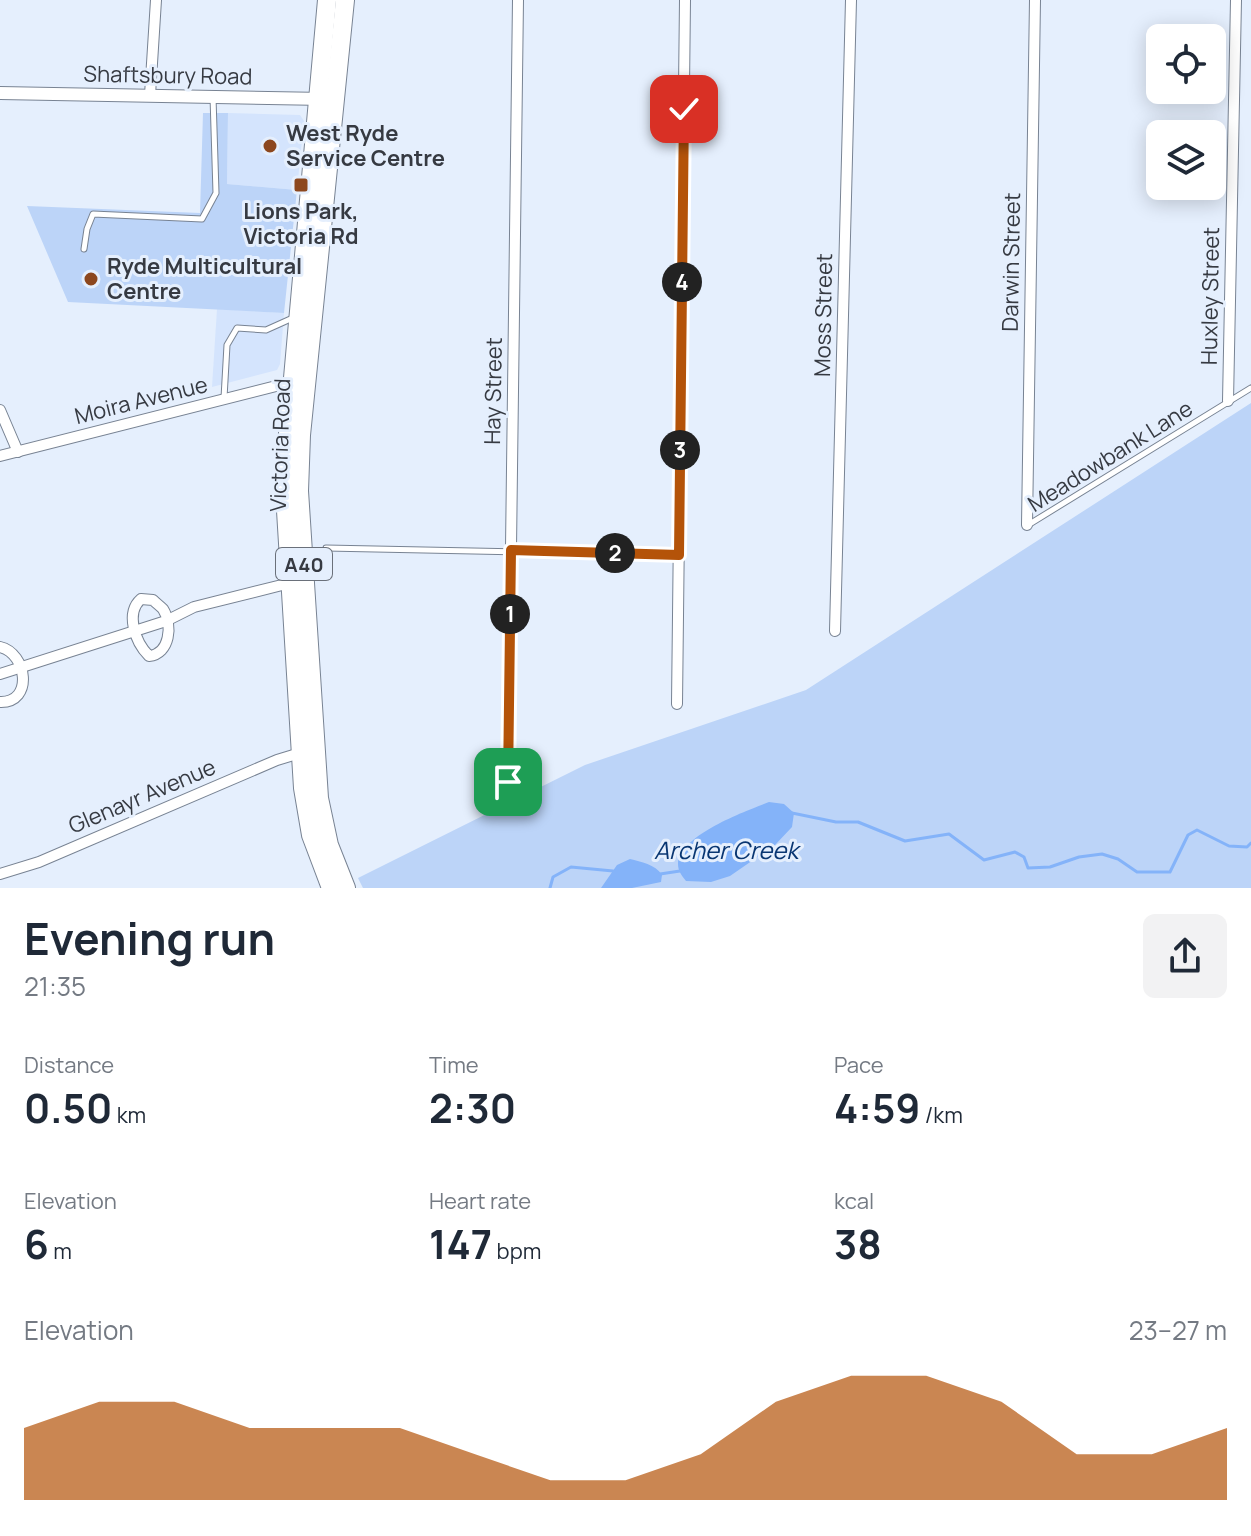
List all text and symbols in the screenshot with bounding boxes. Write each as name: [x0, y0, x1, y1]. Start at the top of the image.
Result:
map controls: [1146, 24, 1226, 200]
button: locate: [1146, 24, 1226, 104]
street label: Shaftsbury Road: [83, 59, 253, 91]
pin: [650, 75, 718, 143]
icon: check: [662, 87, 706, 131]
place label: West Ryde Service Centre: [286, 118, 445, 173]
button: layers: [1146, 120, 1226, 200]
marker: West Ryde Service Centre: [261, 137, 279, 155]
marker: Lions Park, Victoria Rd: [292, 176, 310, 194]
street label: Darwin Street: [995, 192, 1027, 332]
place label: Lions Park, Victoria Rd: [243, 196, 359, 251]
street label: Huxley Street: [1194, 227, 1226, 365]
place label: Ryde Multicultural Centre: [107, 251, 302, 306]
street label: Moss Street: [807, 253, 839, 377]
pin: 4: [662, 262, 702, 302]
text: 4: [675, 267, 689, 297]
marker: Ryde Multicultural Centre: [82, 270, 100, 288]
street label: Hay Street: [477, 337, 509, 445]
street label: Moira Avenue: [71, 369, 211, 431]
street label: Victoria Road: [263, 378, 297, 512]
street label: Meadowbank Lane: [1022, 393, 1198, 519]
pin: 3: [660, 430, 700, 470]
text: 3: [674, 435, 686, 465]
pin: 2: [595, 533, 635, 573]
text: 2: [608, 538, 622, 568]
road number: A40: [276, 548, 332, 580]
pin: 1: [490, 594, 530, 634]
text: 1: [505, 599, 515, 629]
pin: [474, 748, 542, 816]
street label: Glenayr Avenue: [64, 751, 220, 840]
icon: arrive: [486, 760, 530, 804]
water label: Archer Creek: [654, 833, 801, 866]
text: Evening run: [24, 908, 275, 968]
button: share: [1143, 914, 1227, 998]
text: 21:35: [24, 968, 86, 1004]
text: Distance: [24, 1050, 114, 1080]
text: Time: [429, 1050, 479, 1080]
text: Pace: [834, 1050, 884, 1080]
text: 0.50: [24, 1080, 112, 1135]
text: 2:30: [429, 1080, 516, 1135]
text: 4:59: [834, 1080, 920, 1135]
text: km: [112, 1100, 146, 1130]
text: /km: [920, 1100, 963, 1130]
text: Elevation: [24, 1186, 117, 1216]
text: Heart rate: [429, 1186, 531, 1216]
text: kcal: [834, 1186, 874, 1216]
text: 6: [24, 1216, 49, 1271]
text: 147: [429, 1216, 492, 1271]
text: 38: [834, 1216, 882, 1271]
text: m: [49, 1236, 72, 1266]
text: bpm: [492, 1236, 541, 1266]
text: Elevation: [24, 1312, 134, 1348]
text: 23–27 m: [1129, 1312, 1227, 1348]

